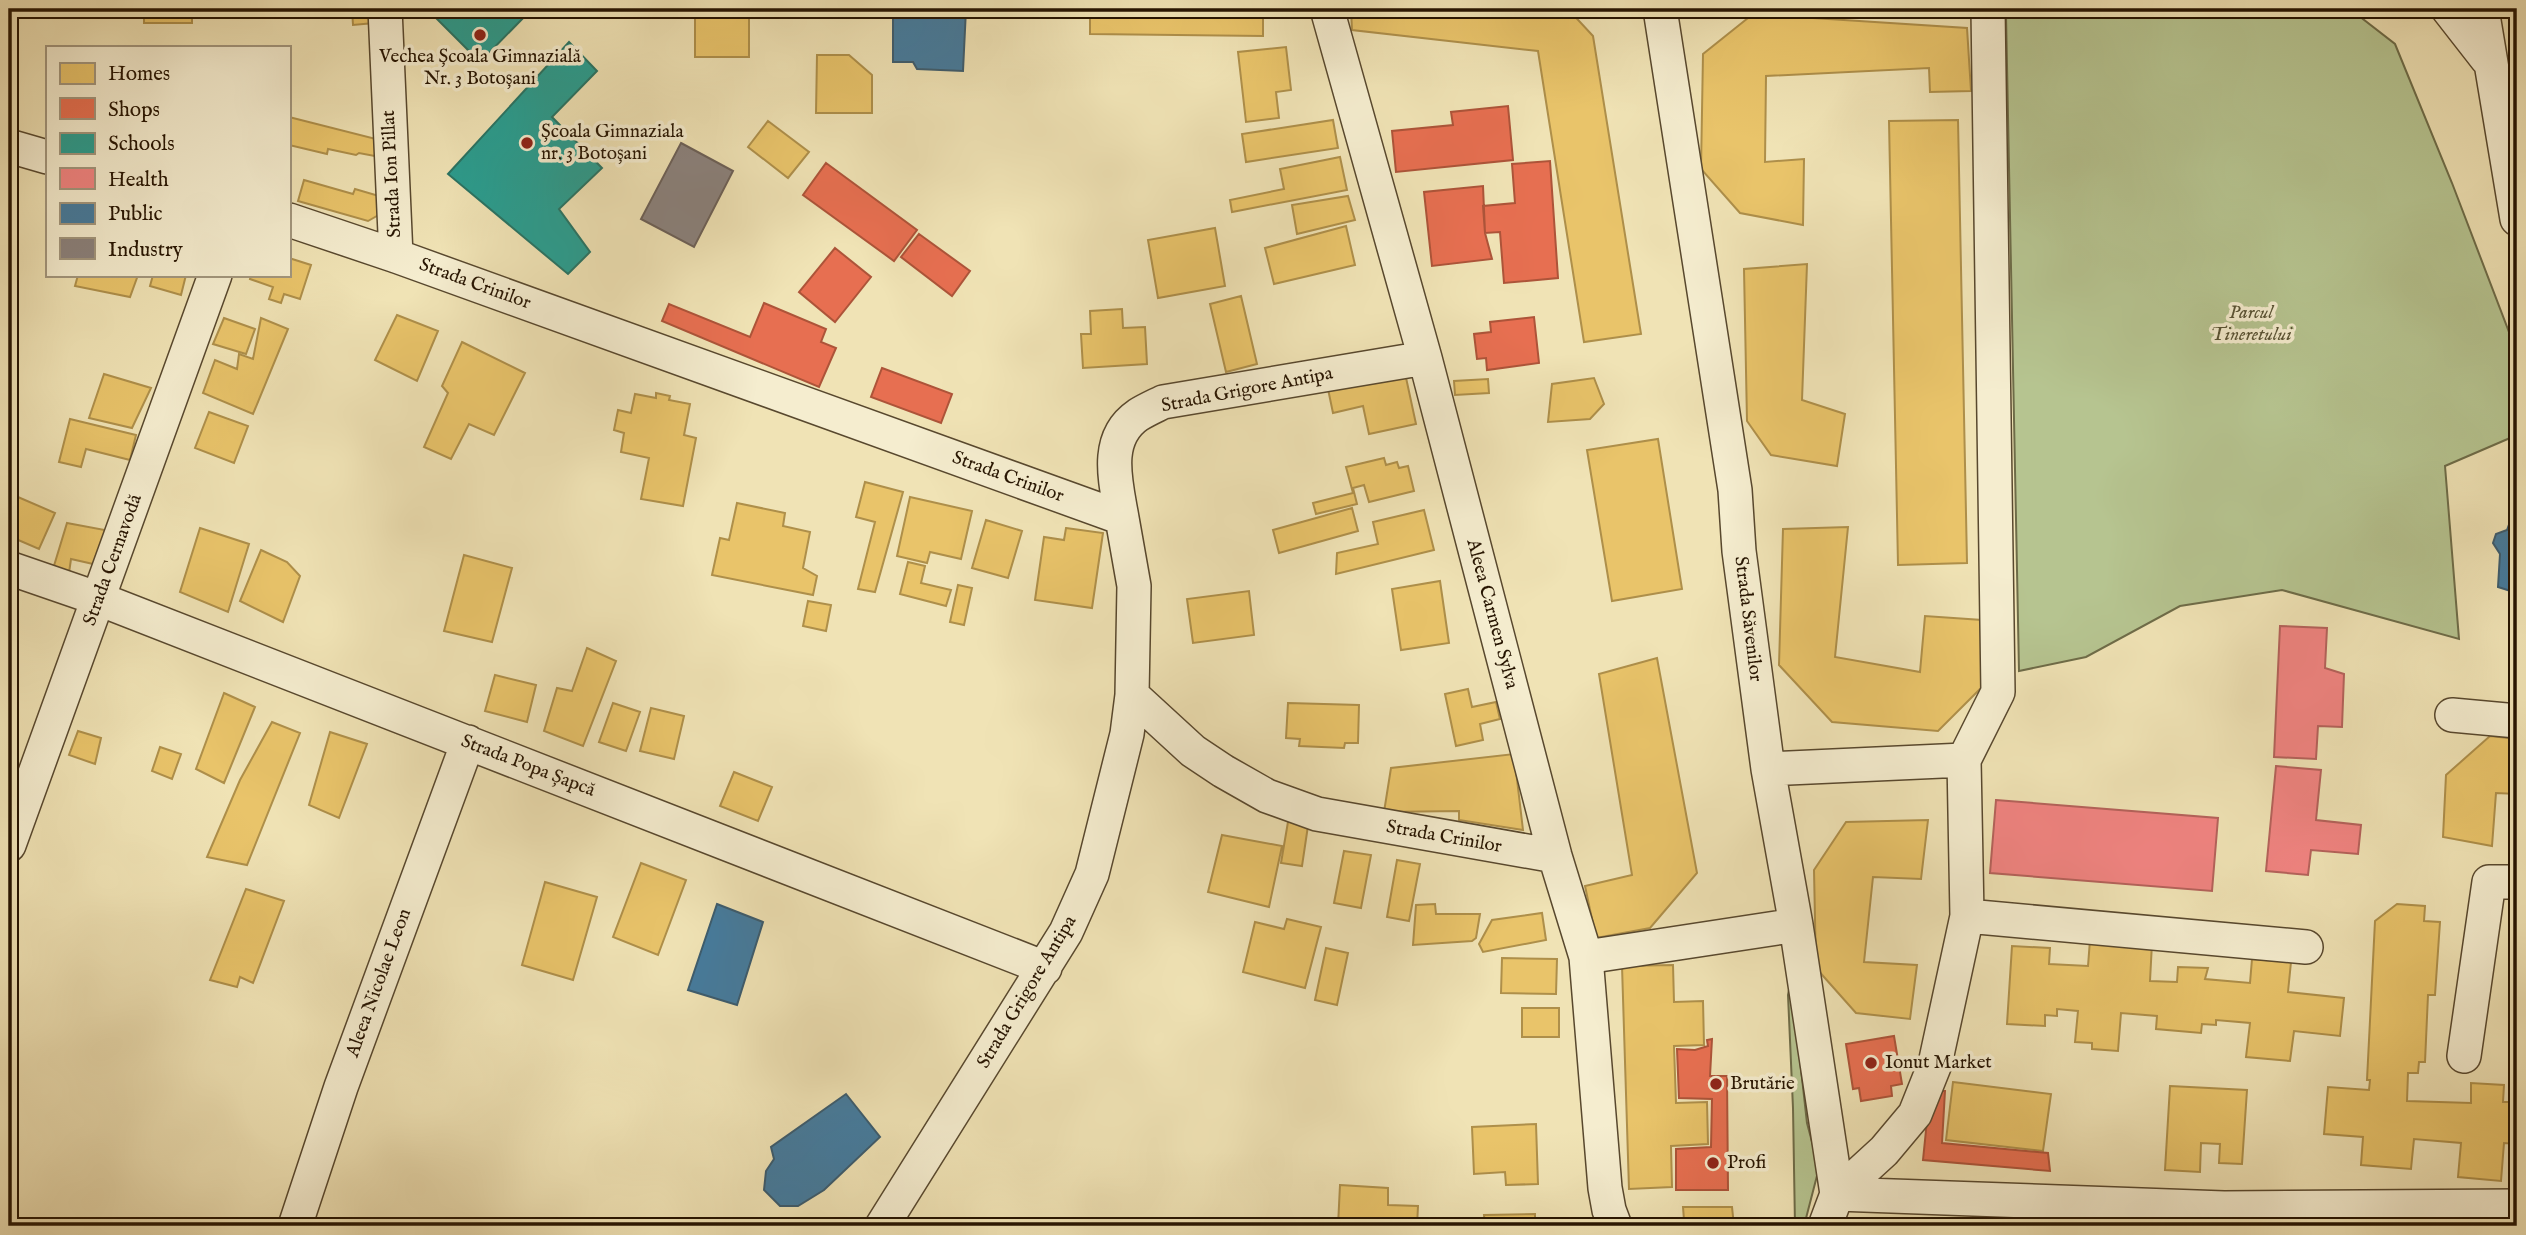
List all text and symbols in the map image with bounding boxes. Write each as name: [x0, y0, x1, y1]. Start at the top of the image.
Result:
marker: Vechea Școala Gimnazială Nr. 3 Botoșani: [472, 27, 488, 43]
place label: Vechea Școala Gimnazială Nr. 3 Botoșani: [378, 45, 582, 91]
legend: [46, 46, 290, 276]
text: Homes: [108, 61, 170, 88]
text: Shops: [108, 97, 160, 124]
street label: Strada Ion Pillat: [377, 109, 407, 238]
place label: Școala Gimnaziala nr. 3 Botoșani: [541, 120, 684, 166]
text: Schools: [108, 131, 175, 158]
marker: Școala Gimnaziala nr. 3 Botoșani: [519, 135, 535, 151]
text: Health: [108, 167, 169, 194]
text: Public: [108, 201, 162, 228]
text: Industry: [108, 237, 184, 264]
street label: Strada Crinilor: [416, 253, 534, 315]
park label: Parcul Tineretului: [2210, 301, 2293, 347]
street label: Strada Grigore Antipa: [1159, 361, 1336, 418]
street label: Strada Crinilor: [949, 446, 1067, 508]
street label: Strada Cernavodă: [78, 490, 148, 629]
street label: Aleea Carmen Sylva: [1460, 535, 1524, 692]
street label: Strada Săvenilor: [1728, 555, 1768, 683]
street label: Strada Popa Șapcă: [457, 729, 599, 803]
street label: Strada Crinilor: [1384, 815, 1504, 859]
street label: Aleea Nicolae Leon: [341, 905, 417, 1061]
street label: Strada Grigore Antipa: [972, 910, 1083, 1073]
place label: Ionut Market: [1885, 1051, 1992, 1075]
marker: Ionut Market: [1863, 1055, 1879, 1071]
place label: Brutărie: [1730, 1072, 1795, 1096]
marker: Brutărie: [1708, 1076, 1724, 1092]
place label: Profi: [1727, 1151, 1766, 1175]
marker: Profi: [1705, 1155, 1721, 1171]

